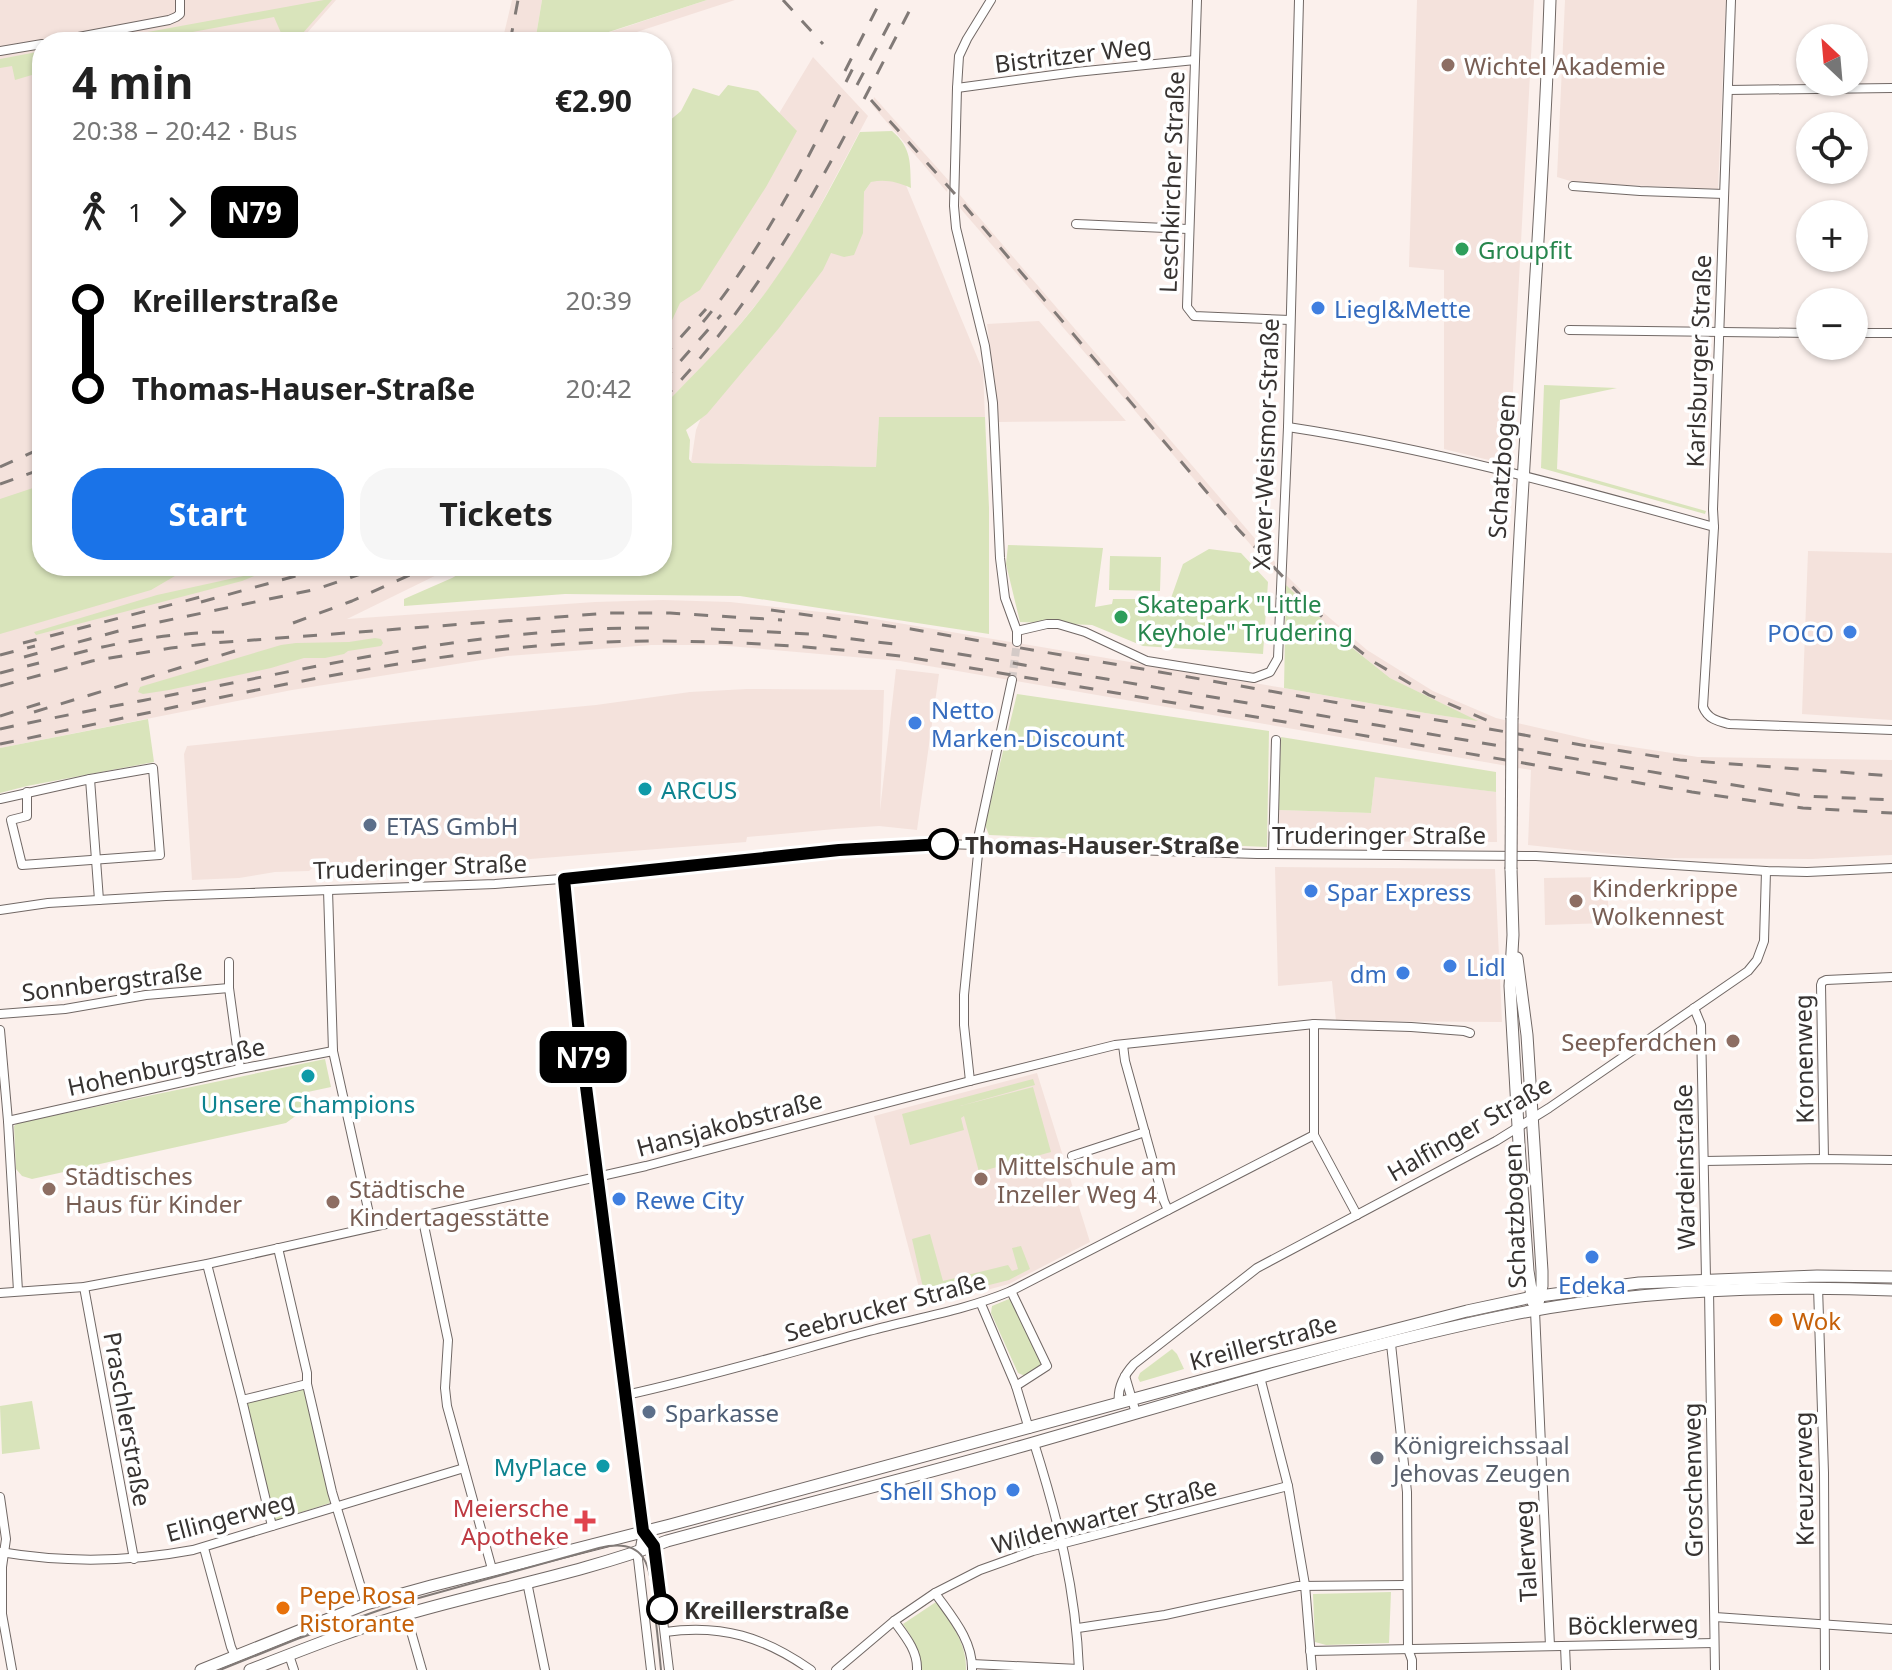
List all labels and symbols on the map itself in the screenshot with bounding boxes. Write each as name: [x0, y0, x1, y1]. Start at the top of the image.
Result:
north arrow: [1796, 24, 1868, 96]
street label: Bistritzer Weg: [993, 28, 1153, 80]
place label: Wichtel Akademie: [1464, 49, 1666, 82]
marker: Wichtel Akademie: [1439, 56, 1457, 74]
street label: Leschkircher Straße: [1151, 71, 1191, 293]
place label: Groupfit: [1478, 233, 1572, 266]
marker: Groupfit: [1453, 240, 1471, 258]
street label: Karlsburger Straße: [1678, 254, 1718, 468]
place label: Liegl&Mette: [1334, 292, 1471, 325]
marker: Liegl&Mette: [1309, 299, 1327, 317]
street label: Xaver-Weismor-Straße: [1244, 318, 1286, 570]
street label: Schatzbogen: [1479, 392, 1523, 540]
place label: Skatepark "Little Keyhole" Trudering: [1137, 587, 1353, 648]
marker: Skatepark "Little Keyhole" Trudering: [1112, 608, 1130, 626]
place label: POCO: [1767, 616, 1834, 649]
marker: POCO: [1841, 623, 1859, 641]
place label: Netto Marken-Discount: [931, 693, 1125, 754]
marker: Netto Marken-Discount: [906, 714, 924, 732]
place label: ARCUS: [661, 773, 737, 806]
marker: ARCUS: [636, 780, 654, 798]
place label: ETAS GmbH: [386, 809, 518, 842]
marker: ETAS GmbH: [361, 816, 379, 834]
street label: Truderinger Straße: [1272, 818, 1486, 851]
place label: Thomas-Hauser-Straße: [965, 828, 1240, 861]
marker: Thomas-Hauser-Straße: [928, 829, 958, 859]
street label: Truderinger Straße: [312, 846, 528, 886]
place label: Kinderkrippe Wolkennest: [1592, 871, 1738, 932]
place label: Spar Express: [1327, 875, 1471, 908]
marker: Spar Express: [1302, 882, 1320, 900]
marker: Kinderkrippe Wolkennest: [1567, 892, 1585, 910]
place label: Lidl: [1466, 950, 1506, 983]
street label: Sonnbergstraße: [20, 954, 204, 1008]
place label: dm: [1350, 957, 1387, 990]
marker: Lidl: [1441, 957, 1459, 975]
marker: dm: [1394, 964, 1412, 982]
street label: Kronenweg: [1785, 994, 1821, 1124]
place label: Seepferdchen: [1561, 1025, 1717, 1058]
street label: Hohenburgstraße: [64, 1029, 268, 1103]
line badge: N79: [537, 1031, 629, 1083]
marker: Seepferdchen: [1724, 1032, 1742, 1050]
marker: Unsere Champions: [299, 1067, 317, 1085]
street label: Halfinger Straße: [1381, 1068, 1557, 1188]
street label: Hansjakobstraße: [632, 1082, 826, 1164]
street label: Wardeinstraße: [1666, 1084, 1702, 1250]
place label: Unsere Champions: [201, 1087, 415, 1120]
street label: Schatzbogen: [1495, 1143, 1533, 1289]
place label: Mittelschule am Inzeller Weg 4: [997, 1149, 1177, 1210]
place label: Städtisches Haus für Kinder: [65, 1159, 242, 1220]
marker: Mittelschule am Inzeller Weg 4: [972, 1170, 990, 1188]
place label: Städtische Kindertagesstätte: [349, 1172, 550, 1233]
marker: Städtisches Haus für Kinder: [40, 1180, 58, 1198]
place label: Rewe City: [635, 1183, 745, 1216]
marker: Rewe City: [610, 1190, 628, 1208]
marker: Städtische Kindertagesstätte: [324, 1193, 342, 1211]
marker: Edeka: [1583, 1248, 1601, 1266]
street label: Seebrucker Straße: [781, 1263, 989, 1349]
place label: Edeka: [1558, 1268, 1626, 1301]
place label: Wok: [1792, 1304, 1841, 1337]
street label: Kreillerstraße: [1186, 1306, 1340, 1378]
marker: Wok: [1767, 1311, 1785, 1329]
street label: Praschlerstraße: [96, 1329, 160, 1509]
place label: Sparkasse: [665, 1396, 779, 1429]
street label: Groschenweg: [1674, 1402, 1710, 1558]
marker: Sparkasse: [640, 1403, 658, 1421]
street label: Kreuzerweg: [1785, 1411, 1821, 1547]
place label: Königreichssaal Jehovas Zeugen: [1391, 1428, 1571, 1489]
marker: Königreichssaal Jehovas Zeugen: [1368, 1449, 1386, 1467]
place label: MyPlace: [494, 1450, 587, 1483]
marker: MyPlace: [594, 1457, 612, 1475]
street label: Wildenwarter Straße: [988, 1469, 1220, 1561]
place label: Shell Shop: [880, 1474, 997, 1507]
marker: Shell Shop: [1004, 1481, 1022, 1499]
street label: Ellingerweg: [162, 1483, 298, 1549]
place label: Meiersche Apotheke: [453, 1491, 569, 1552]
street label: Talerweg: [1506, 1499, 1544, 1603]
marker: Meiersche Apotheke: [576, 1512, 594, 1530]
place label: Pepe Rosa Ristorante: [299, 1578, 416, 1639]
place label: Kreillerstraße: [684, 1593, 849, 1626]
marker: Kreillerstraße: [647, 1594, 677, 1624]
marker: Pepe Rosa Ristorante: [274, 1599, 292, 1617]
street label: Böcklerweg: [1567, 1606, 1699, 1642]

